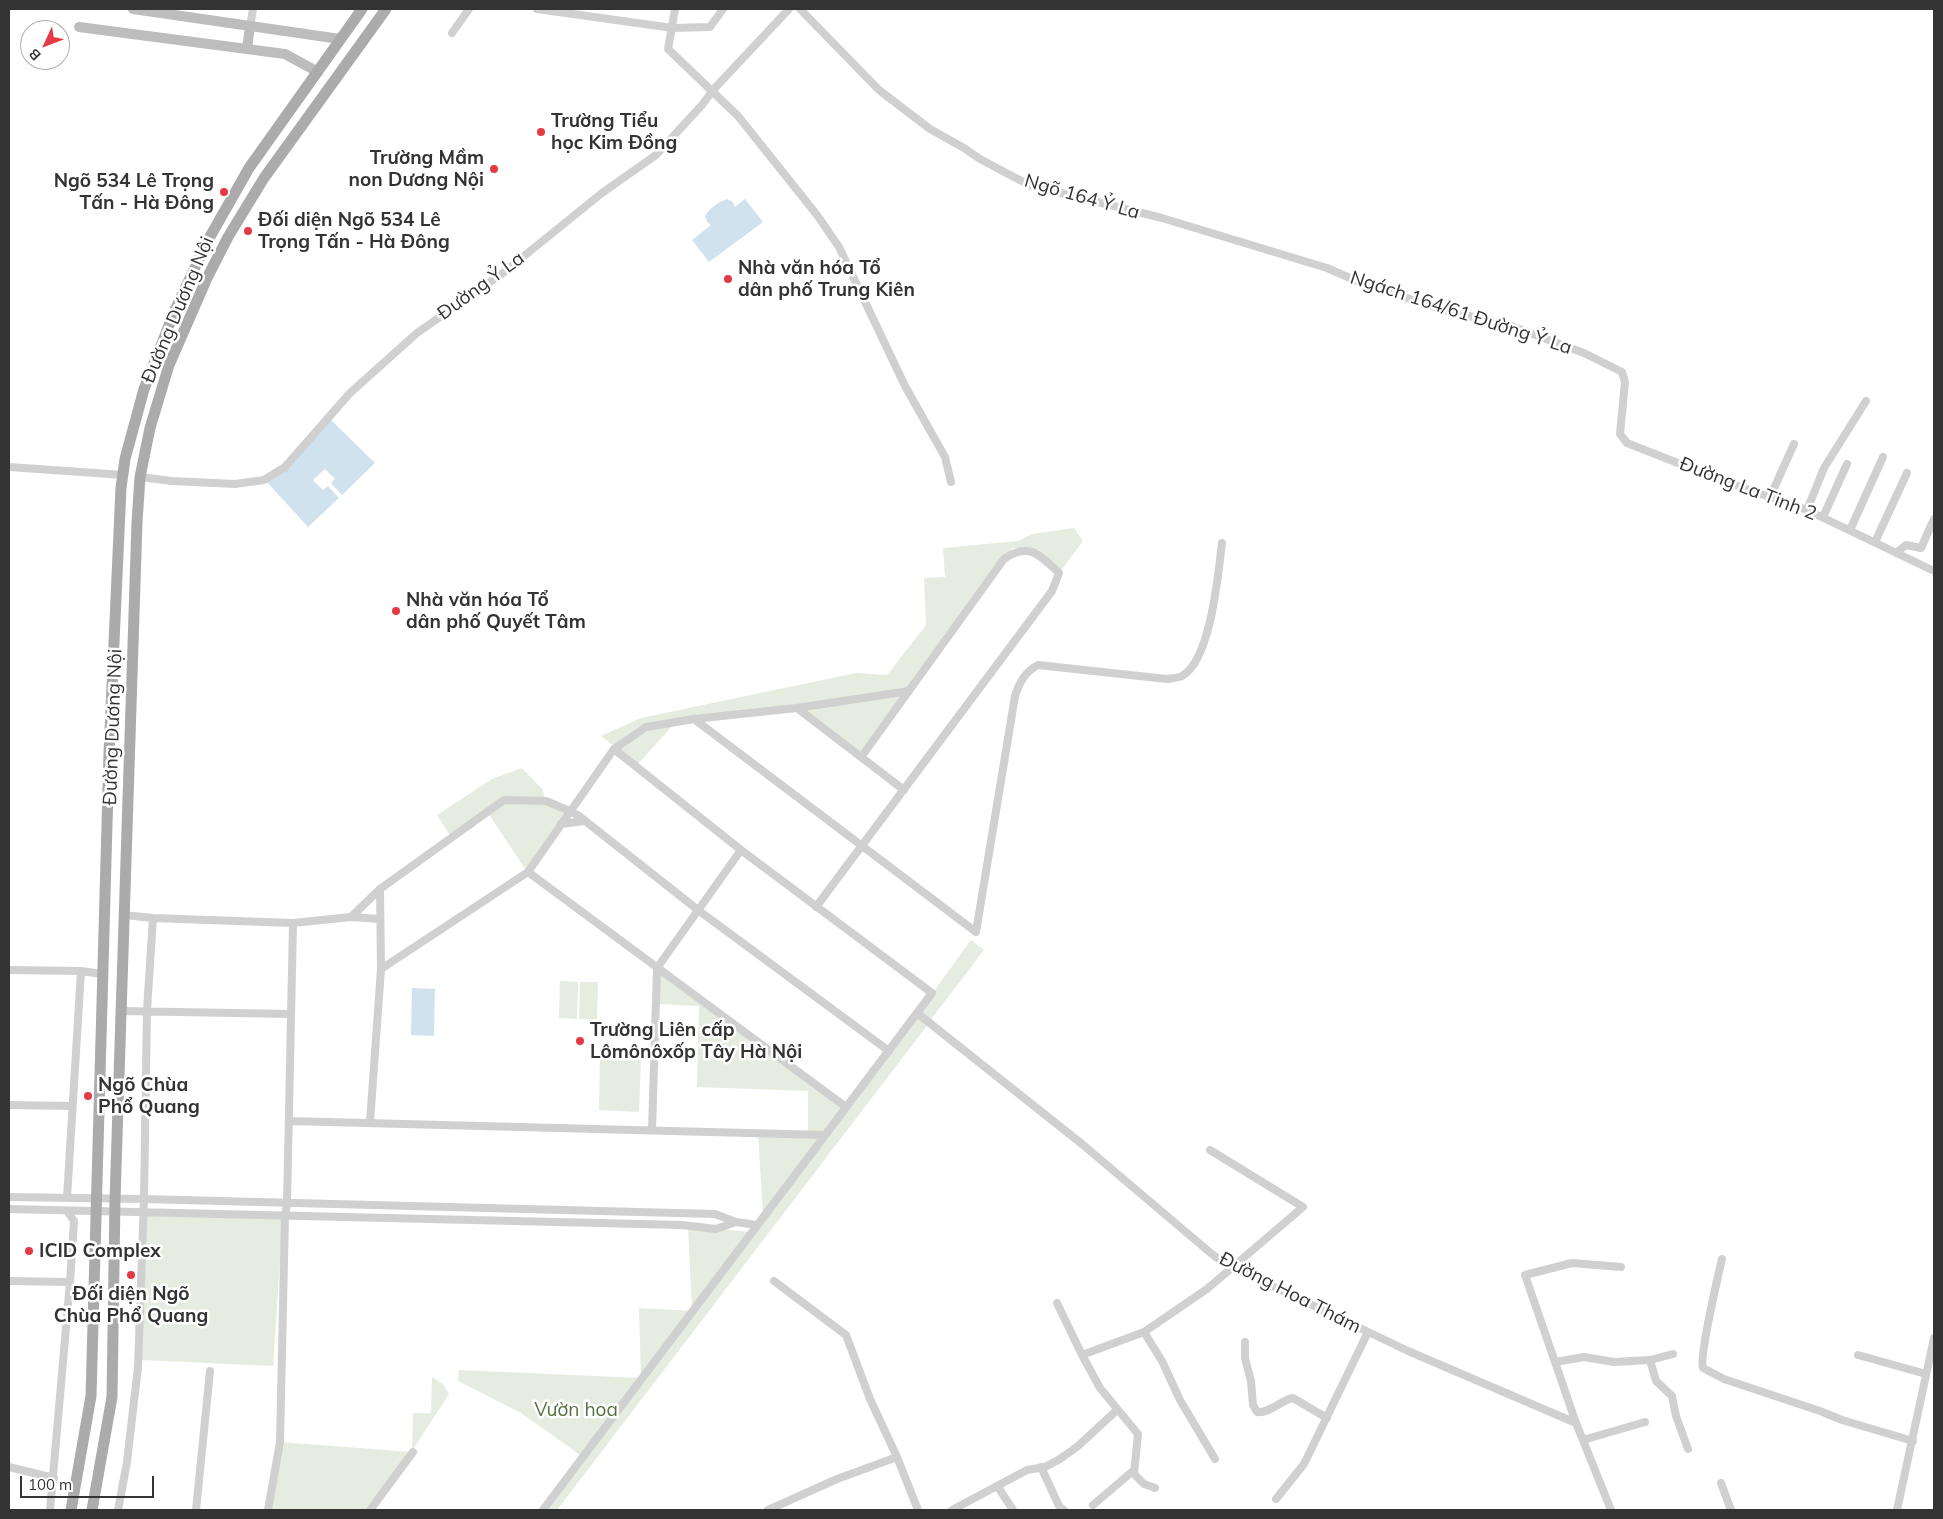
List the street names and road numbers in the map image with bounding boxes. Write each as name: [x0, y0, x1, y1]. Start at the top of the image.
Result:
street label: Ngõ 164 Ỷ La: [1022, 170, 1142, 224]
street label: Đường Dương Nội: [137, 233, 219, 387]
street label: Đường Ỷ La: [433, 247, 529, 325]
street label: Ngách 164/61 Đường Ỷ La: [1347, 266, 1575, 360]
street label: Đường La Tinh 2: [1676, 452, 1820, 526]
street label: Đường Dương Nội: [99, 648, 127, 806]
street label: Đường Hoa Thám: [1215, 1247, 1365, 1339]

